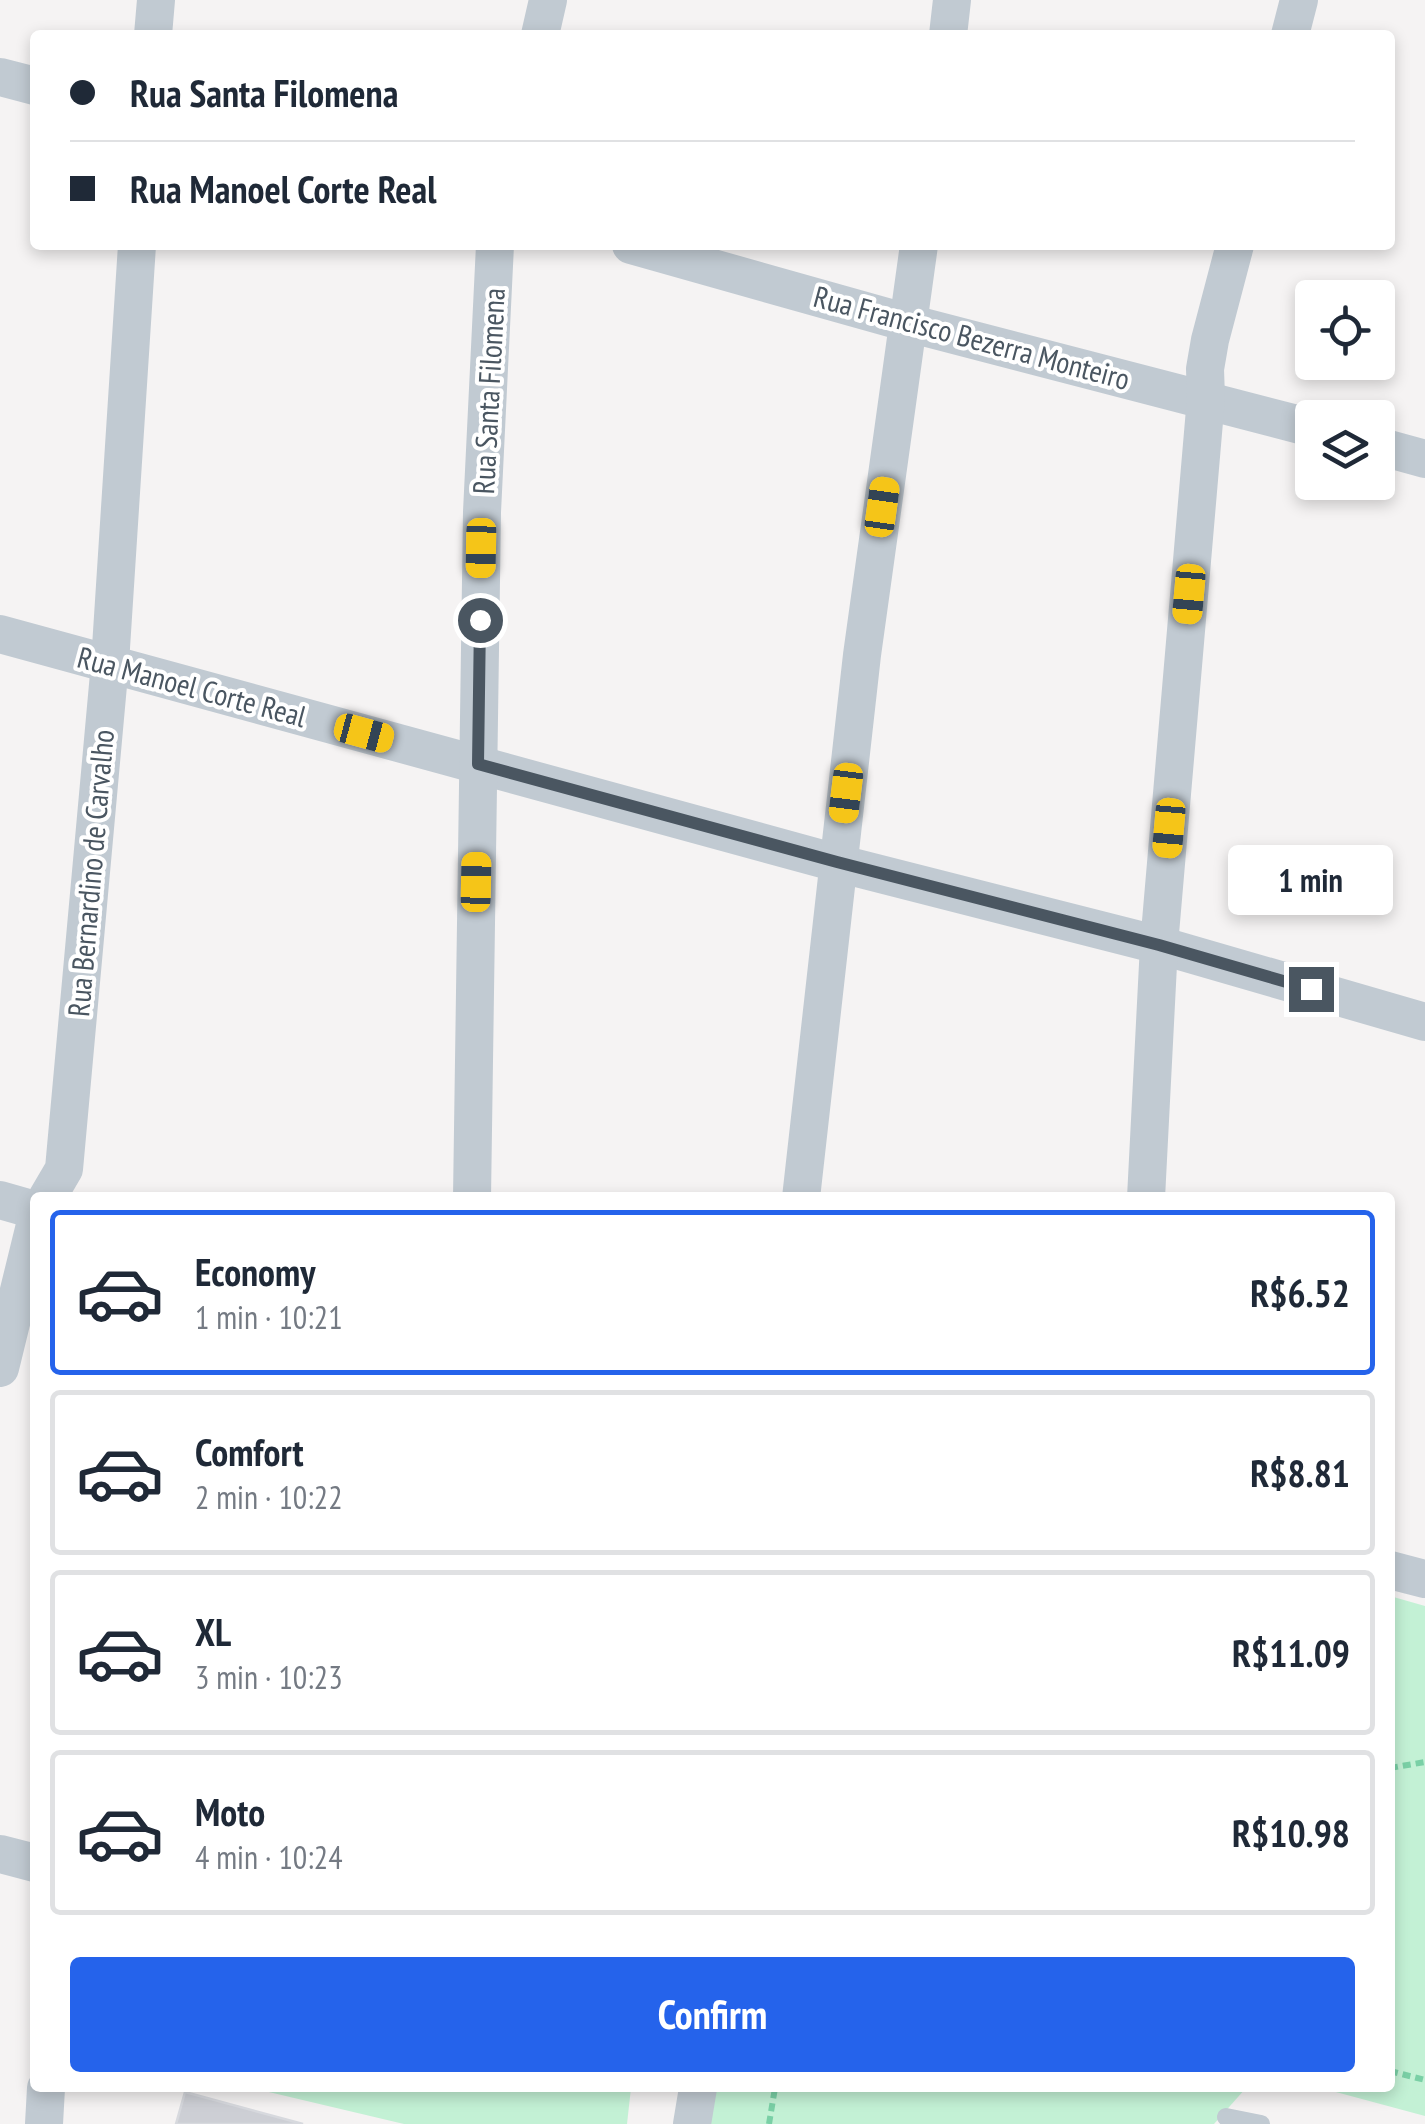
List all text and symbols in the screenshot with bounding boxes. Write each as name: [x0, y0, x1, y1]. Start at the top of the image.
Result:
text: Rua Santa Filomena: [130, 68, 398, 117]
text: Rua Manoel Corte Real: [130, 164, 436, 213]
street label: Rua Francisco Bezerra Monteiro: [810, 276, 1134, 398]
map controls: [1295, 280, 1395, 500]
button: locate: [1295, 280, 1395, 380]
street label: Rua Santa Filomena: [463, 287, 513, 495]
button: layers: [1295, 400, 1395, 500]
car: [863, 475, 901, 539]
car: [465, 518, 497, 578]
car: [1171, 563, 1207, 625]
route start: [458, 598, 503, 643]
street label: Rua Manoel Corte Real: [73, 637, 311, 735]
car: [331, 711, 397, 755]
street label: Rua Bernardino de Carvalho: [58, 728, 122, 1018]
car: [827, 761, 865, 825]
car: [1151, 797, 1187, 859]
callout: 1 min: [1228, 844, 1394, 914]
car: [460, 852, 492, 912]
text: 1 min: [1278, 859, 1343, 901]
route end: [1289, 967, 1334, 1012]
text: Economy: [195, 1247, 315, 1296]
icon: car: [75, 1248, 165, 1338]
text: R$6.52: [1250, 1268, 1350, 1317]
text: 1 min · 10:21: [195, 1296, 343, 1338]
text: Comfort: [195, 1427, 304, 1476]
icon: car: [75, 1428, 165, 1518]
text: R$8.81: [1250, 1448, 1350, 1497]
text: 2 min · 10:22: [195, 1476, 343, 1518]
text: XL: [195, 1607, 231, 1656]
icon: car: [75, 1608, 165, 1698]
text: R$11.09: [1232, 1628, 1350, 1677]
text: 3 min · 10:23: [195, 1656, 343, 1698]
text: Moto: [195, 1787, 265, 1836]
icon: car: [75, 1788, 165, 1878]
text: R$10.98: [1232, 1808, 1350, 1857]
text: 4 min · 10:24: [195, 1836, 343, 1878]
button: Confirm: [70, 1957, 1355, 2072]

